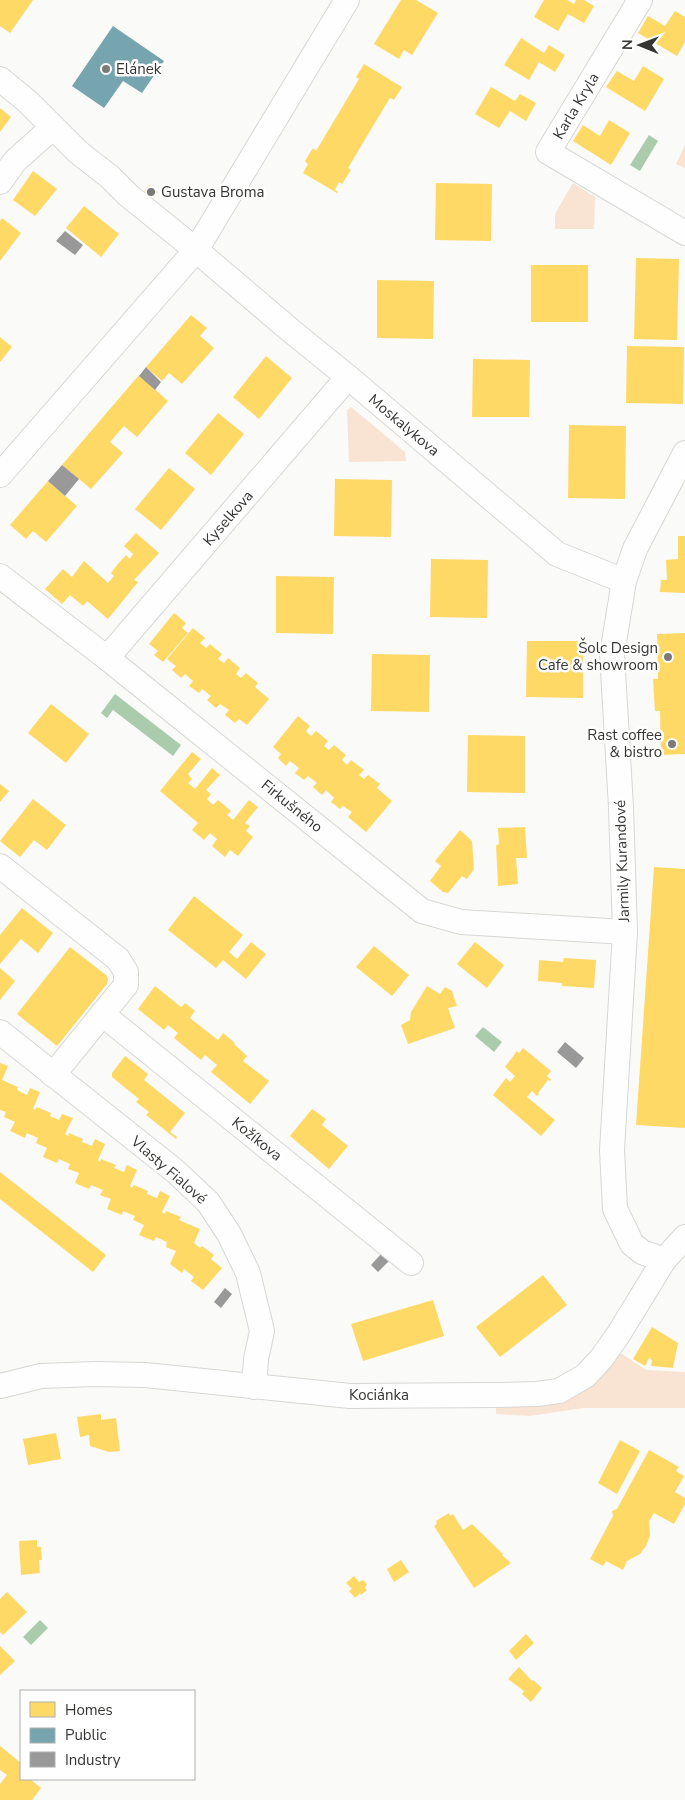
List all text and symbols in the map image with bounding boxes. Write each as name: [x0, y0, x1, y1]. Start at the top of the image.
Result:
north arrow: [615, 20, 665, 70]
text: N: [618, 39, 637, 50]
place label: Elánek: [116, 59, 162, 79]
marker: Elánek: [100, 63, 112, 75]
street label: Karla Kryla: [548, 69, 604, 143]
place label: Gustava Broma: [161, 182, 265, 202]
marker: Gustava Broma: [145, 186, 157, 198]
street label: Moskalykova: [364, 389, 444, 461]
street label: Kyselkova: [198, 486, 258, 550]
place label: Šolc Design Cafe & showroom: [538, 637, 658, 675]
marker: Šolc Design Cafe & showroom: [662, 651, 674, 663]
place label: Rast coffee & bistro: [587, 725, 662, 762]
marker: Rast coffee & bistro: [666, 738, 678, 750]
street label: Firkušného: [257, 775, 327, 837]
street label: Jarmily Kurandové: [610, 800, 634, 923]
street label: Kožíkova: [228, 1113, 286, 1165]
street label: Vlasty Fialové: [126, 1131, 211, 1209]
street label: Kociánka: [349, 1385, 409, 1405]
legend: [20, 1690, 195, 1780]
text: Homes: [65, 1700, 113, 1720]
text: Public: [65, 1725, 106, 1745]
text: Industry: [65, 1750, 121, 1770]

